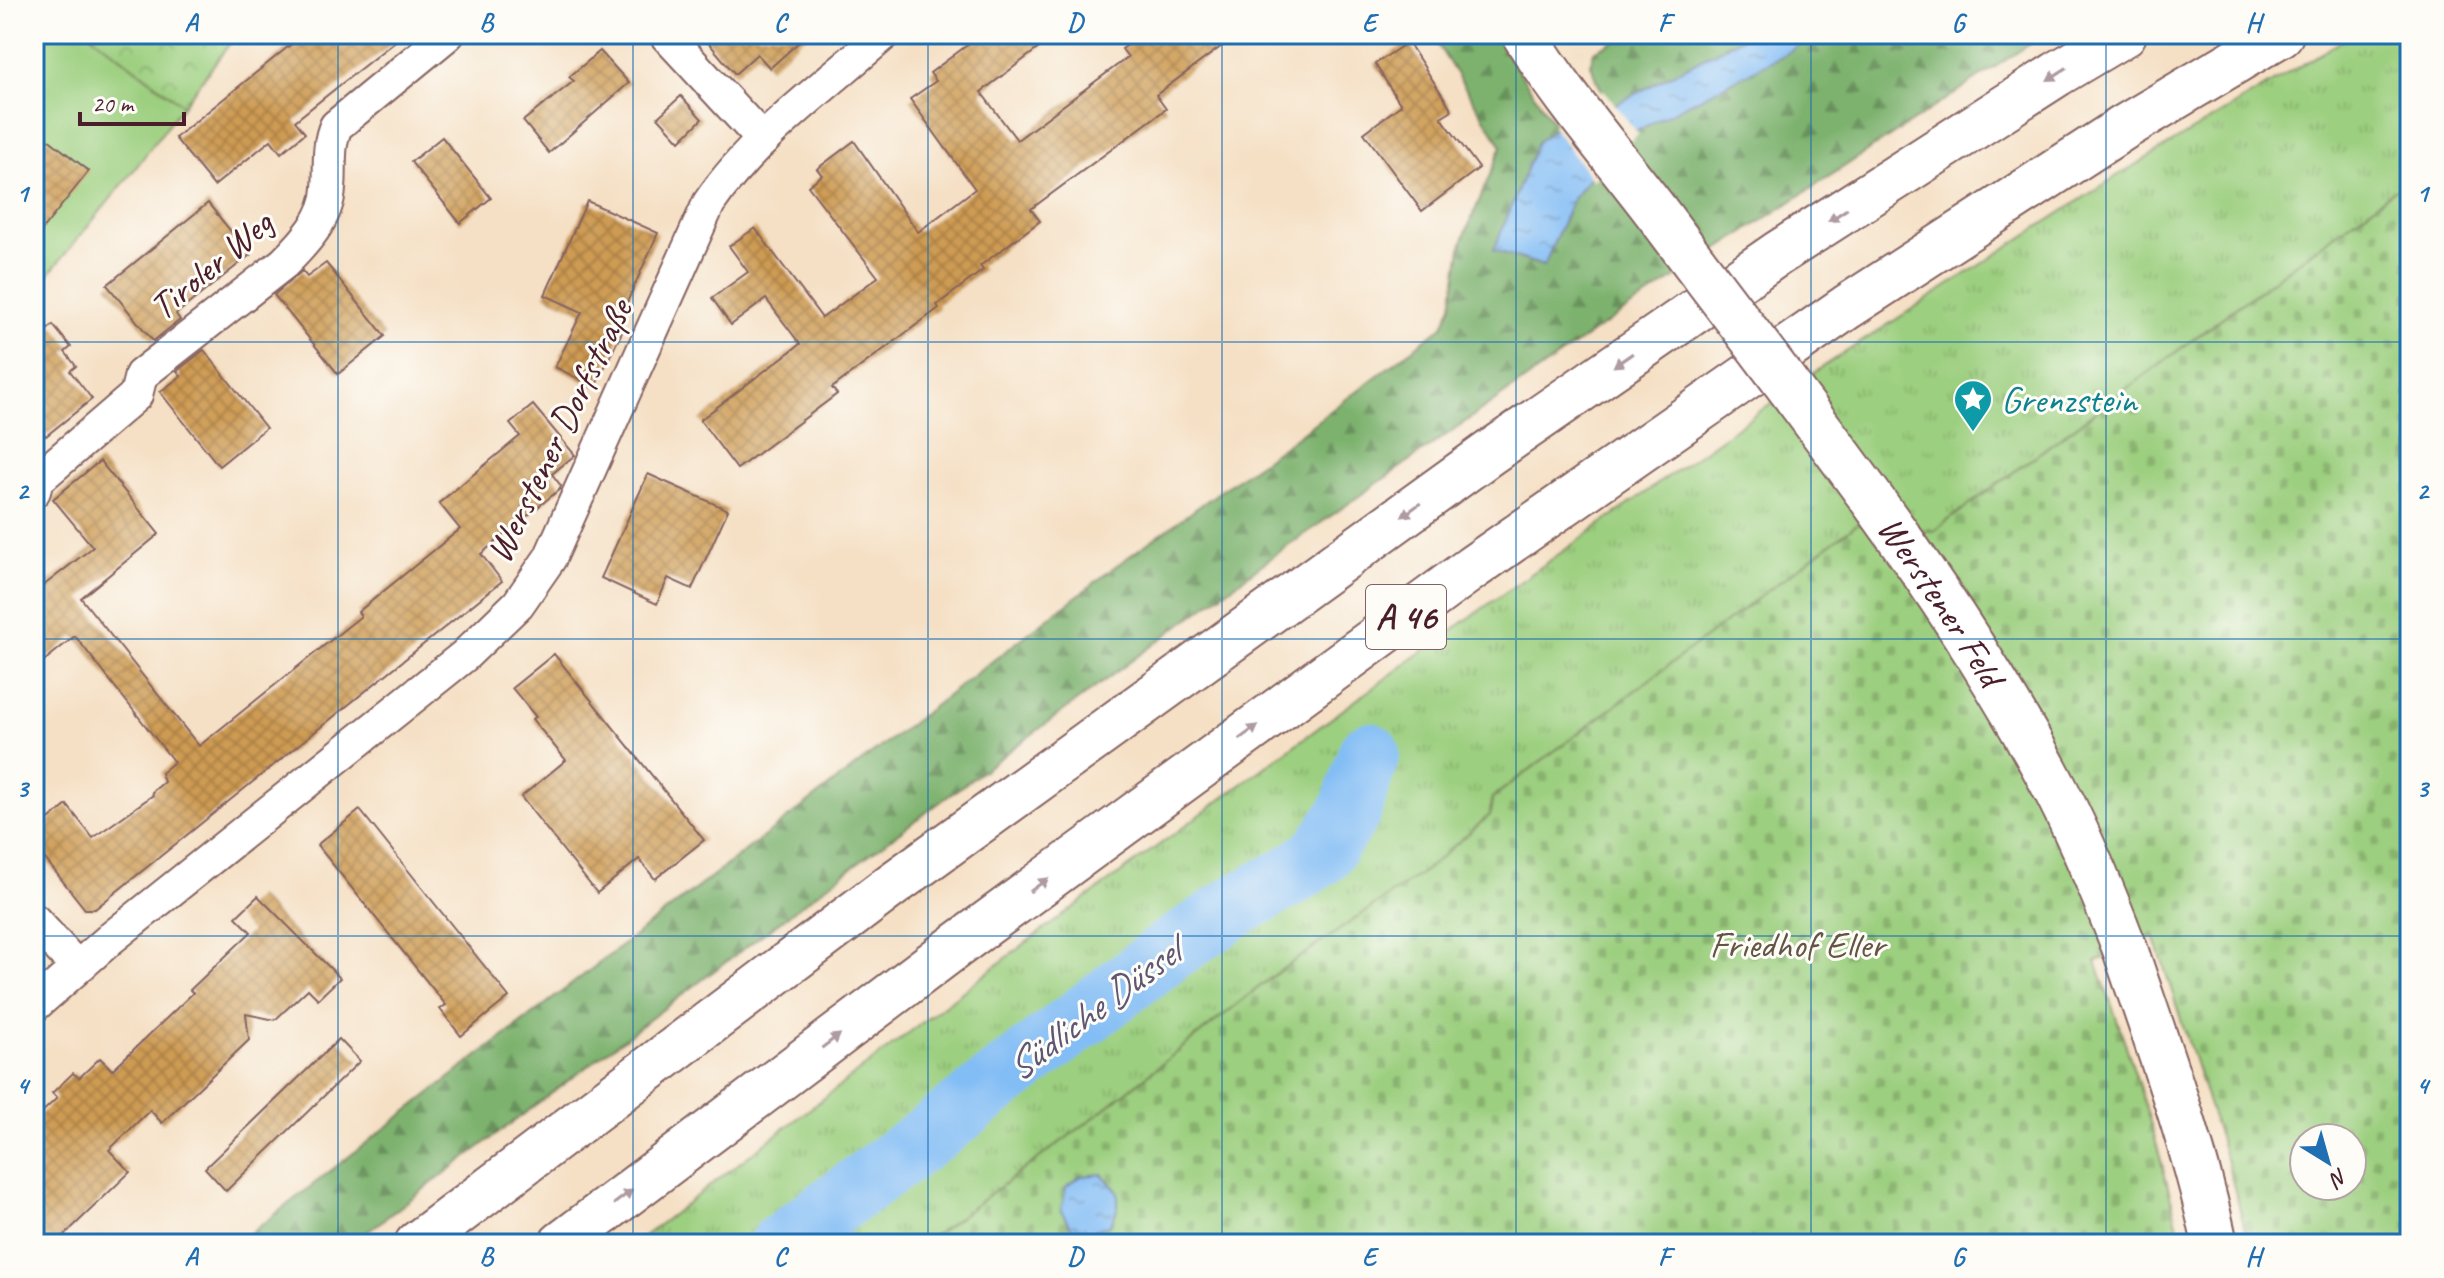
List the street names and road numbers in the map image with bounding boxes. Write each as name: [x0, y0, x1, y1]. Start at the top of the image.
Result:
street label: Tiroler Weg: [140, 199, 283, 330]
street label: Werstener Dorfstraße: [475, 290, 644, 570]
street label: Werstener Feld: [1868, 507, 2018, 699]
road number: A 46: [1366, 585, 1446, 649]

